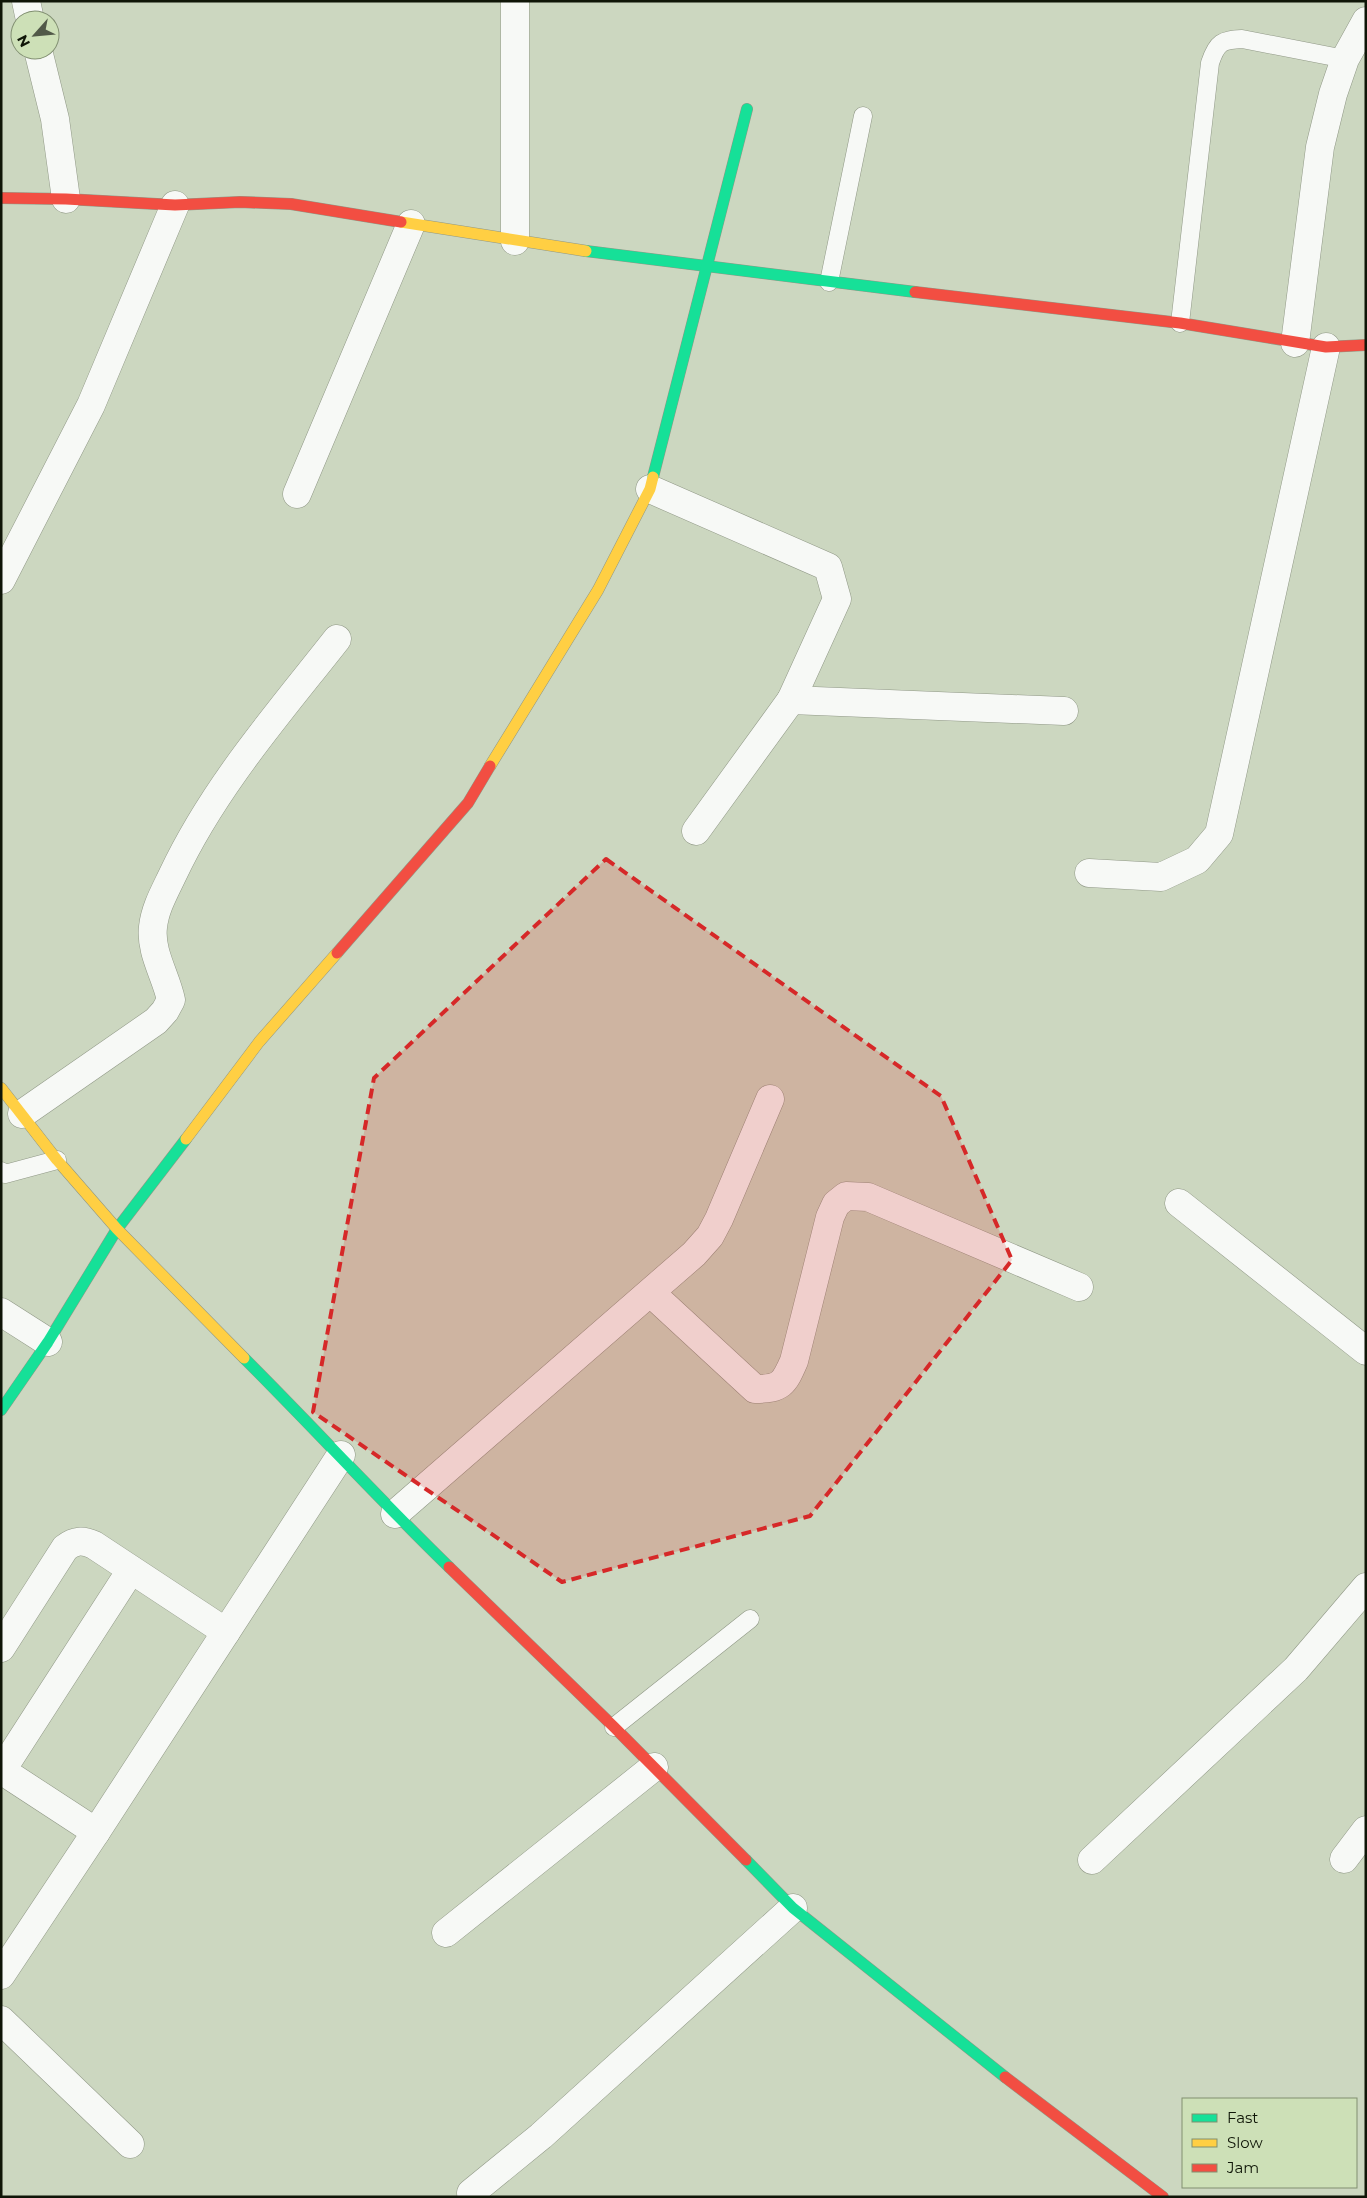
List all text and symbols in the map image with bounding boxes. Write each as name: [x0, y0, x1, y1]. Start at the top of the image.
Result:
north arrow: [10, 10, 60, 60]
text: N: [13, 32, 34, 50]
legend: [1182, 2098, 1357, 2188]
text: Fast: [1227, 2108, 1258, 2127]
text: Slow: [1227, 2133, 1263, 2152]
text: Jam: [1226, 2158, 1259, 2177]

